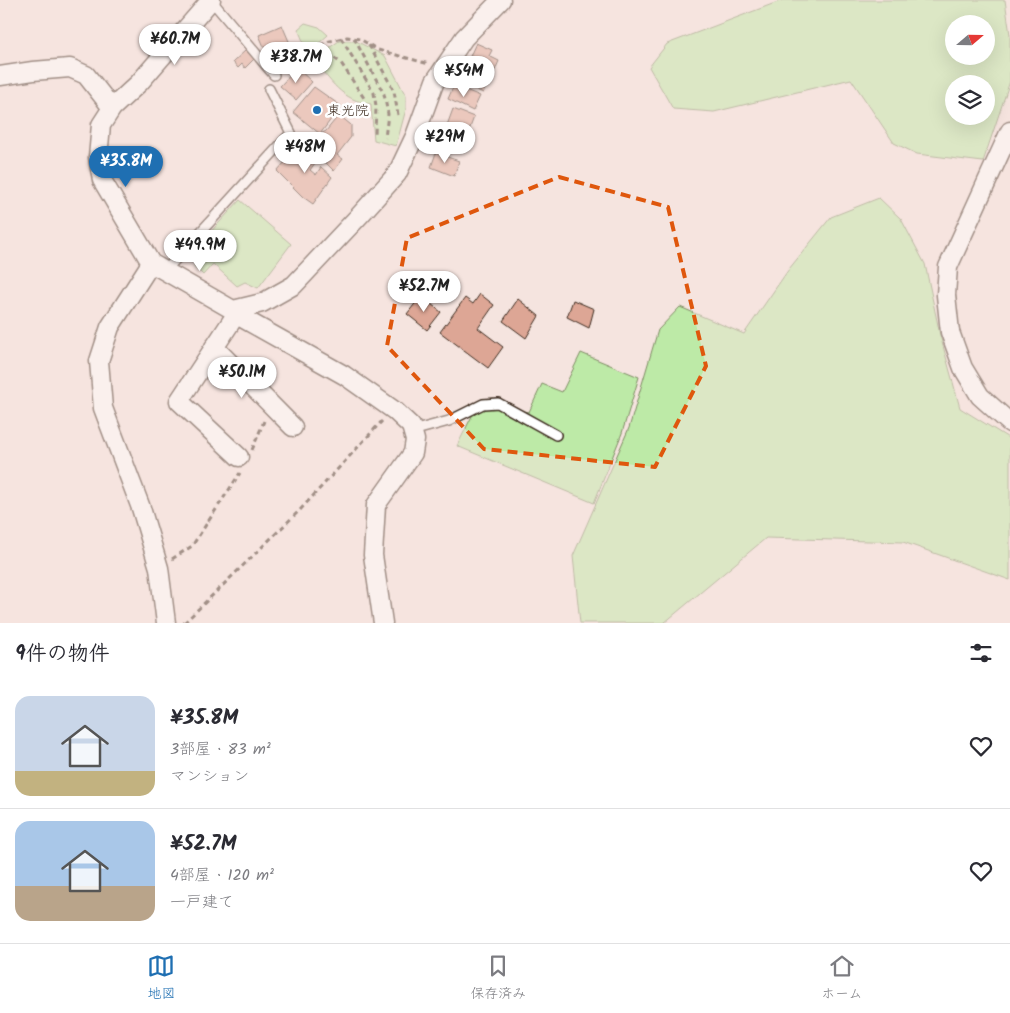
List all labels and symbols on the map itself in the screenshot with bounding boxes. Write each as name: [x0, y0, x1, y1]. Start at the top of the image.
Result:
north arrow: [945, 15, 995, 65]
pin: ¥60.7M: [134, 23, 216, 66]
pin: ¥38.7M: [255, 42, 337, 84]
pin: ¥54M: [434, 56, 494, 98]
place label: 東光院: [327, 100, 369, 122]
marker: 東光院: [311, 104, 323, 116]
pin: ¥29M: [415, 121, 475, 164]
pin: ¥48M: [275, 132, 335, 174]
pin: ¥35.8M: [85, 146, 167, 188]
pin: ¥49.9M: [159, 230, 241, 272]
pin: ¥52.7M: [383, 270, 465, 313]
pin: ¥50.1M: [201, 356, 283, 399]

